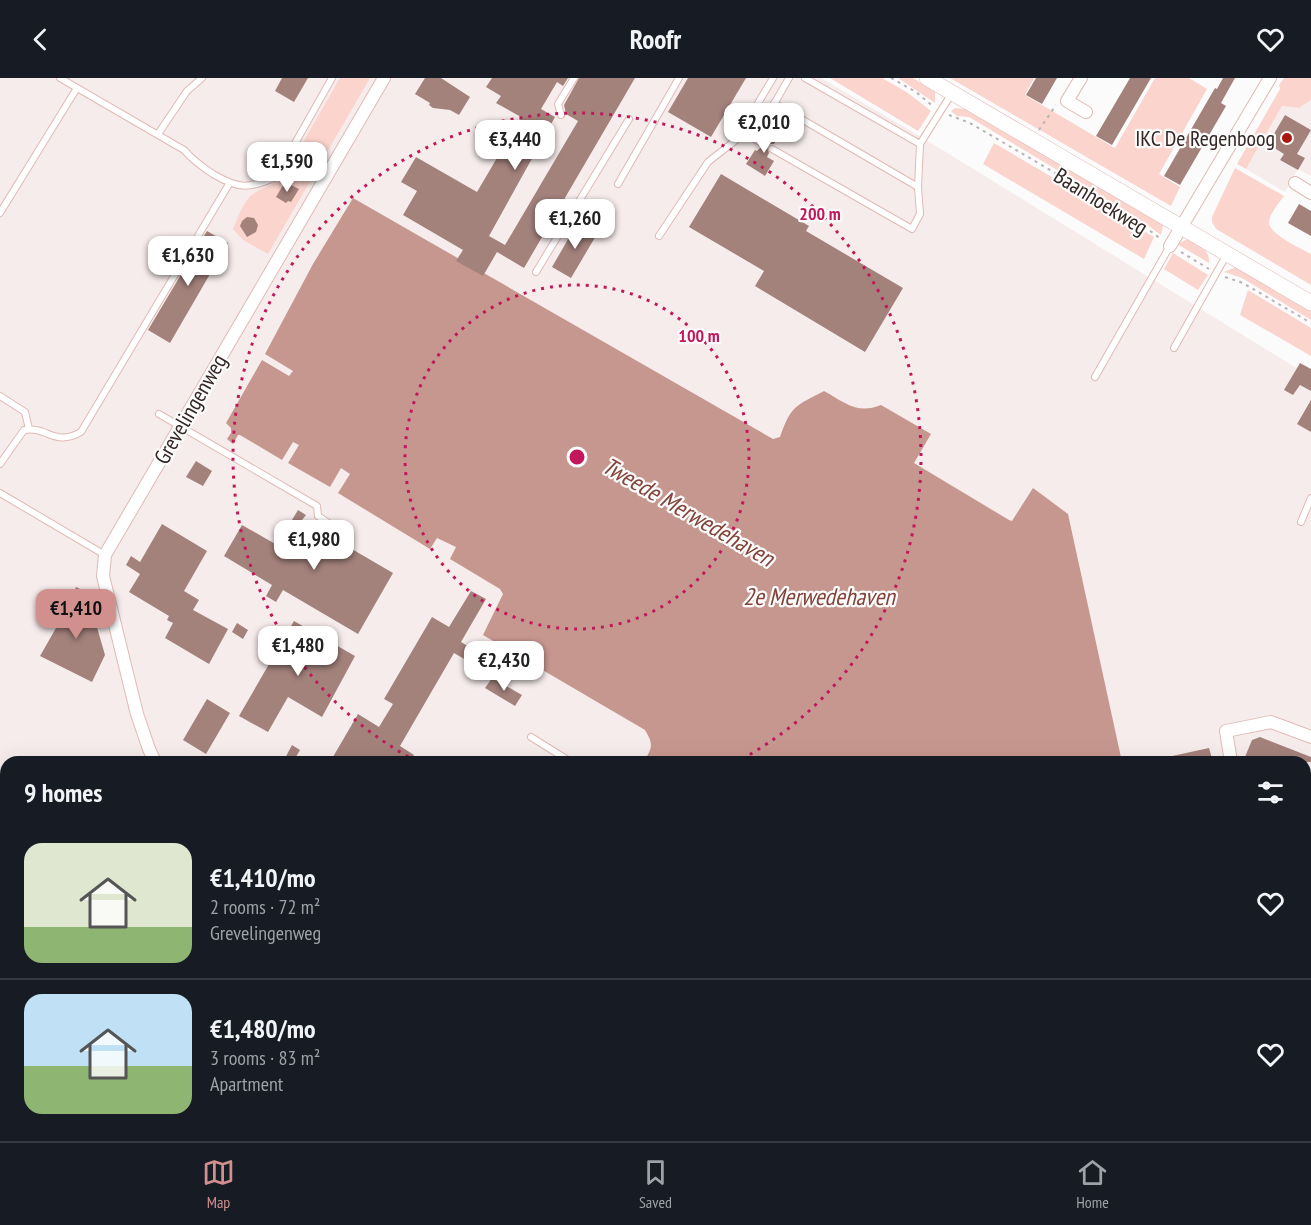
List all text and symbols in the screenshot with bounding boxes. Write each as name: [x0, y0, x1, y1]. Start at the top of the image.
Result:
text: Roofr: [630, 22, 681, 56]
icon: back: [24, 23, 57, 56]
icon: heart: [1254, 23, 1287, 56]
pin: €2,010: [715, 103, 813, 154]
text: €2,010: [738, 109, 790, 135]
pin: €3,440: [466, 120, 564, 171]
place label: IKC De Regenboog: [1135, 124, 1275, 152]
text: €3,440: [489, 126, 541, 152]
marker: IKC De Regenboog: [1280, 131, 1294, 145]
pin: €1,590: [238, 142, 336, 193]
text: €1,590: [261, 148, 313, 174]
street label: Baanhoekweg: [1049, 161, 1153, 241]
pin: €1,260: [526, 199, 624, 250]
text: 200 m: [799, 202, 841, 225]
text: €1,260: [549, 205, 601, 231]
pin: €1,630: [139, 236, 237, 287]
text: €1,630: [162, 242, 214, 268]
text: 100 m: [678, 324, 720, 347]
street label: Grevelingenweg: [147, 349, 233, 469]
centre of rings: [567, 447, 587, 467]
water label: Tweede Merwedehaven: [597, 450, 781, 574]
pin: €1,980: [265, 520, 363, 571]
text: €1,980: [288, 526, 340, 552]
water label: 2e Merwedehaven: [743, 581, 896, 612]
pin: €1,410: [27, 589, 125, 640]
text: €1,410: [50, 595, 102, 621]
pin: €1,480: [249, 626, 347, 677]
text: €1,480: [272, 632, 324, 658]
pin: €2,430: [455, 641, 553, 692]
text: €2,430: [478, 647, 530, 673]
text: 9 homes: [24, 776, 102, 809]
icon: filters: [1254, 776, 1287, 809]
text: €1,410/mo: [210, 861, 316, 894]
icon: home: [72, 867, 144, 939]
icon: heart: [1254, 887, 1287, 920]
text: 2 rooms · 72 m²: [210, 894, 320, 920]
text: Grevelingenweg: [210, 920, 321, 946]
text: €1,480/mo: [210, 1012, 316, 1045]
icon: home: [72, 1018, 144, 1090]
icon: heart: [1254, 1038, 1287, 1071]
text: 3 rooms · 83 m²: [210, 1045, 320, 1071]
text: Apartment: [210, 1071, 283, 1097]
tab: Map: [202, 1156, 235, 1212]
tab: Saved: [639, 1156, 672, 1212]
tab: Home: [1076, 1156, 1109, 1212]

